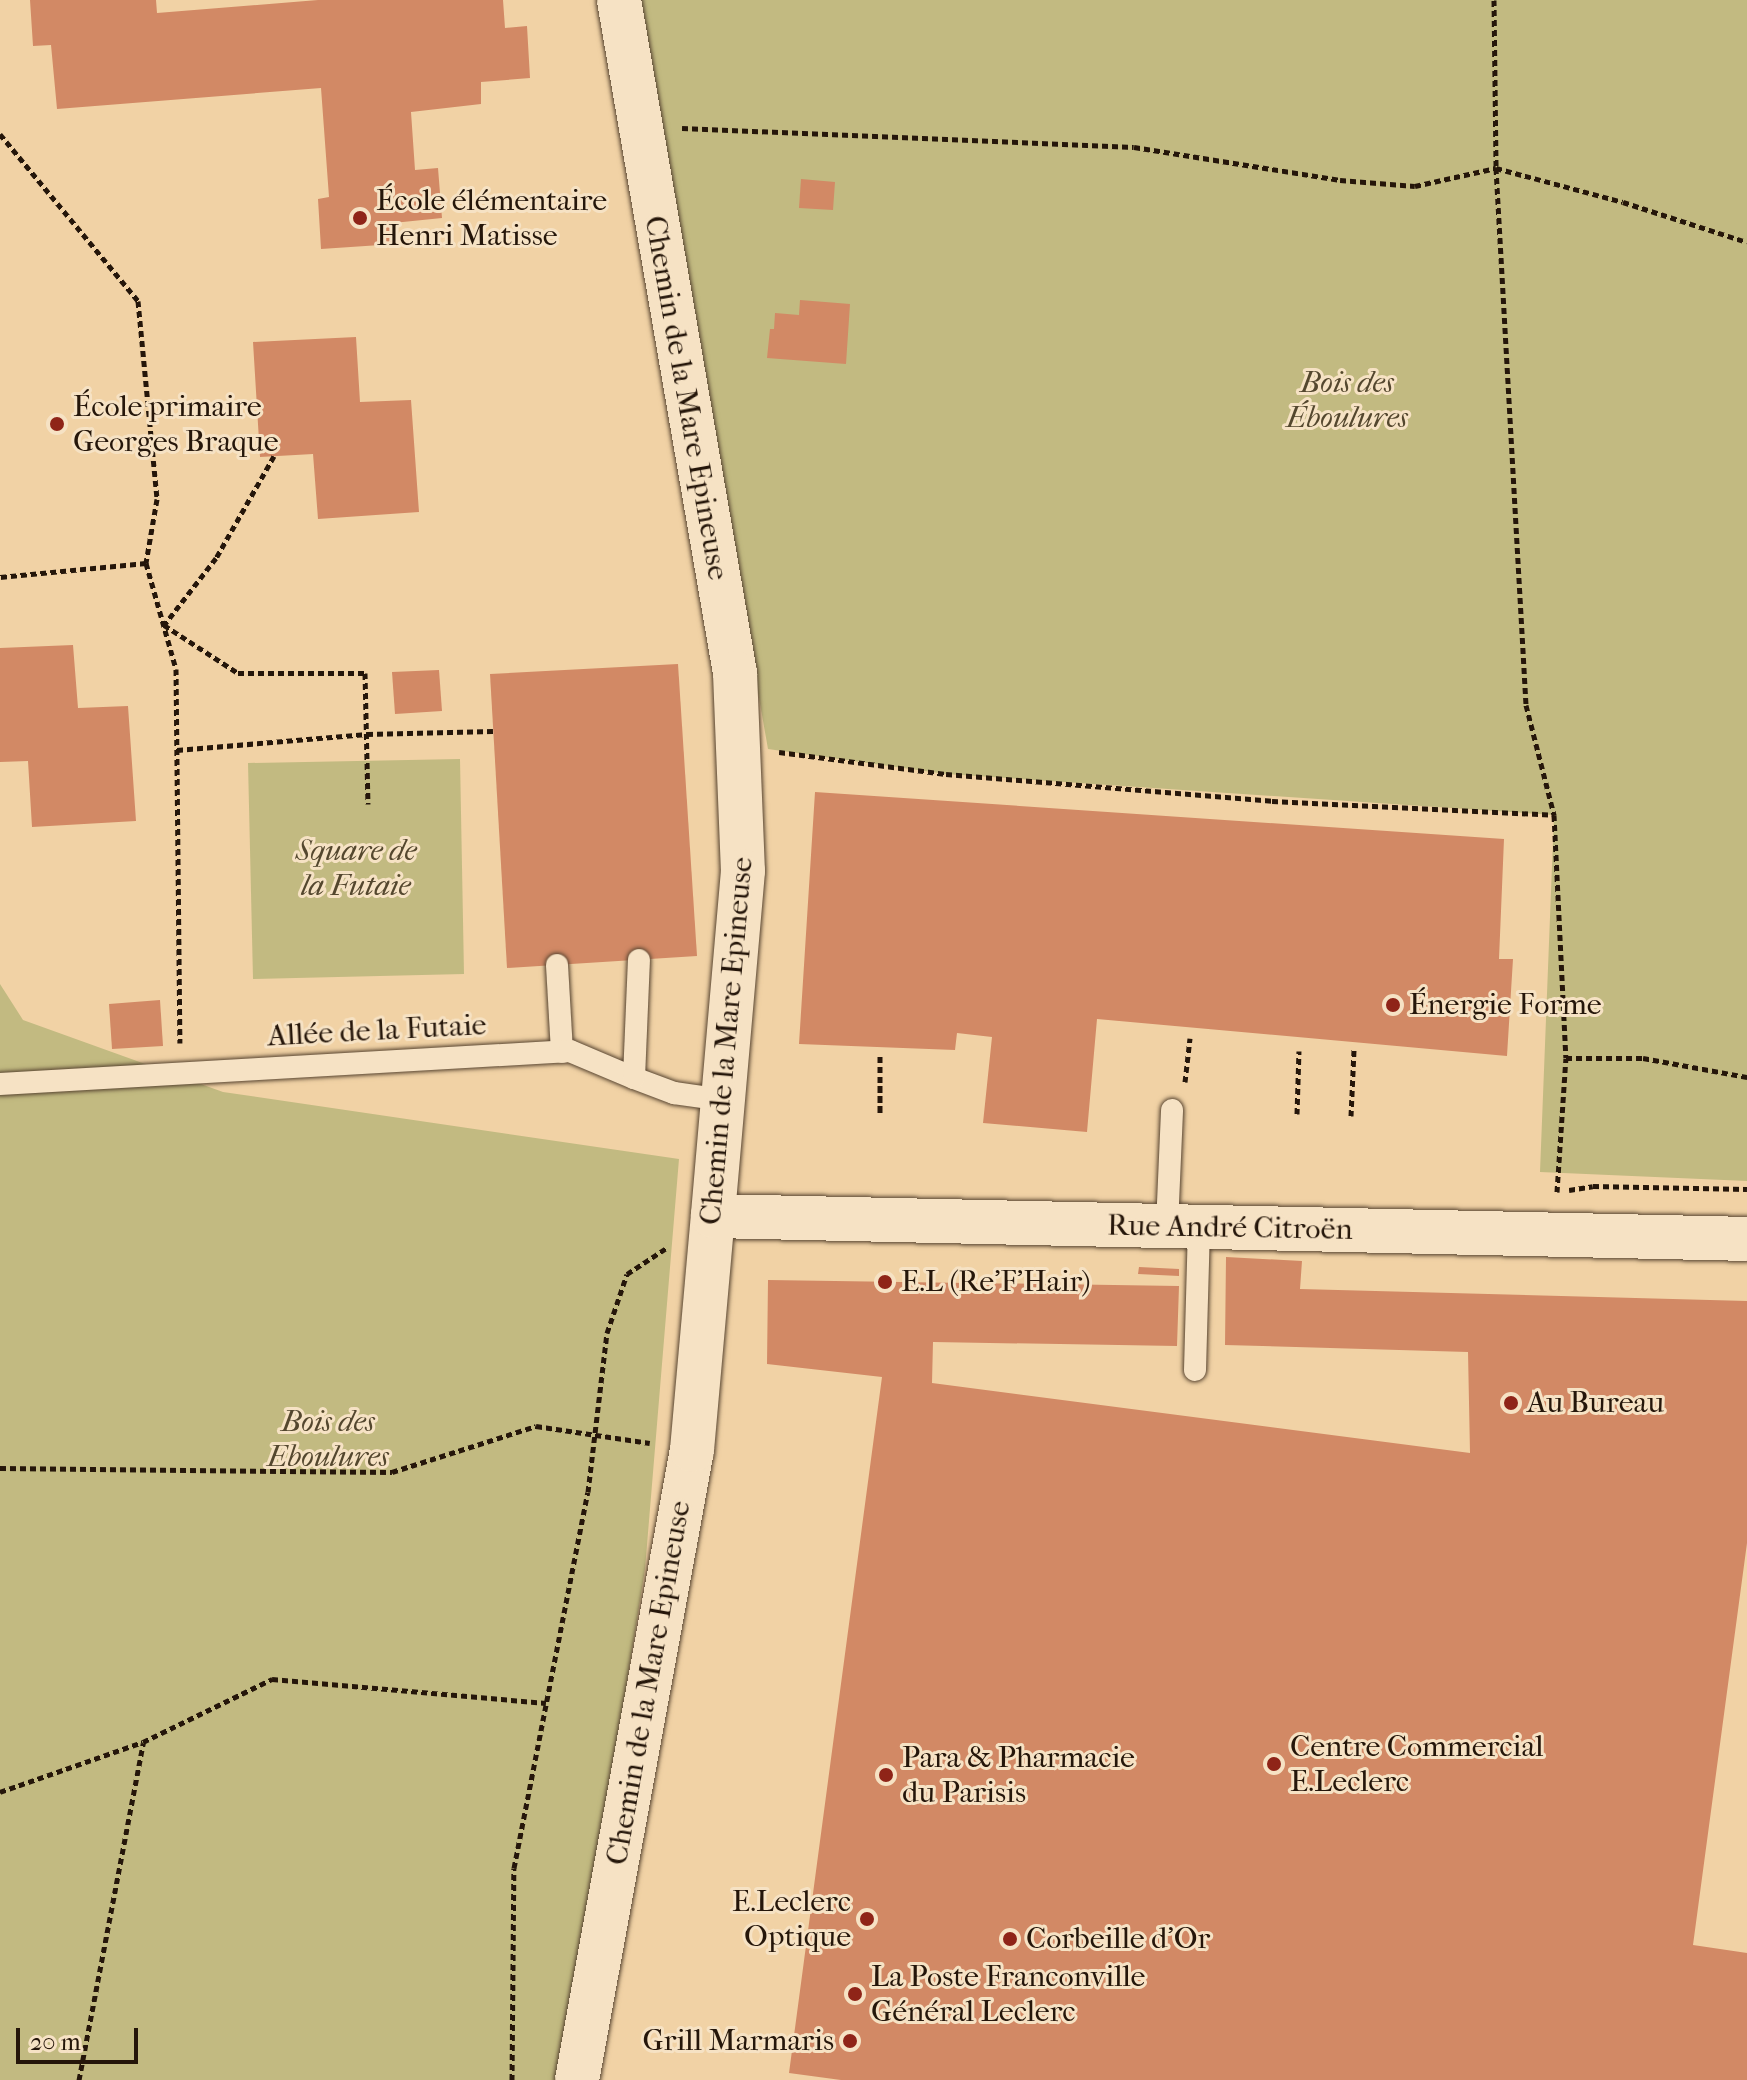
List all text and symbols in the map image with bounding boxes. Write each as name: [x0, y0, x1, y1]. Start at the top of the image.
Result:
place label: École élémentaire Henri Matisse: [376, 183, 607, 254]
marker: École élémentaire Henri Matisse: [351, 209, 369, 227]
street label: Chemin de la Mare Epineuse: [636, 213, 736, 583]
park label: Bois des Éboulures: [1286, 365, 1408, 436]
place label: École primaire Georges Braque: [73, 389, 278, 460]
marker: École primaire Georges Braque: [48, 415, 66, 433]
park label: Square de la Futaie: [296, 833, 416, 904]
street label: Chemin de la Mare Epineuse: [693, 856, 761, 1226]
place label: Énergie Forme: [1409, 987, 1602, 1023]
marker: Énergie Forme: [1384, 996, 1402, 1014]
street label: Allée de la Futaie: [267, 1007, 487, 1055]
street label: Rue André Citroën: [1107, 1208, 1353, 1248]
place label: E.L (Re'F'Hair): [901, 1264, 1091, 1300]
marker: E.L (Re'F'Hair): [876, 1273, 894, 1291]
place label: Au Bureau: [1527, 1385, 1664, 1421]
marker: Au Bureau: [1502, 1394, 1520, 1412]
park label: Bois des Eboulures: [267, 1404, 389, 1474]
street label: Chemin de la Mare Epineuse: [599, 1498, 699, 1868]
place label: Centre Commercial E.Leclerc: [1290, 1729, 1544, 1800]
place label: Para & Pharmacie du Parisis: [902, 1740, 1135, 1810]
marker: Centre Commercial E.Leclerc: [1265, 1755, 1283, 1773]
marker: Para & Pharmacie du Parisis: [877, 1766, 895, 1784]
place label: E.Leclerc Optique: [732, 1884, 851, 1954]
marker: E.Leclerc Optique: [858, 1910, 876, 1928]
place label: Corbeille d'Or: [1026, 1921, 1210, 1957]
marker: Corbeille d'Or: [1001, 1930, 1019, 1948]
place label: La Poste Franconville Général Leclerc: [871, 1959, 1145, 2030]
marker: La Poste Franconville Général Leclerc: [846, 1985, 864, 2003]
scale bar: [20, 2012, 142, 2062]
place label: Grill Marmaris: [643, 2023, 834, 2059]
text: 20 m: [30, 2028, 81, 2056]
marker: Grill Marmaris: [841, 2032, 859, 2050]

